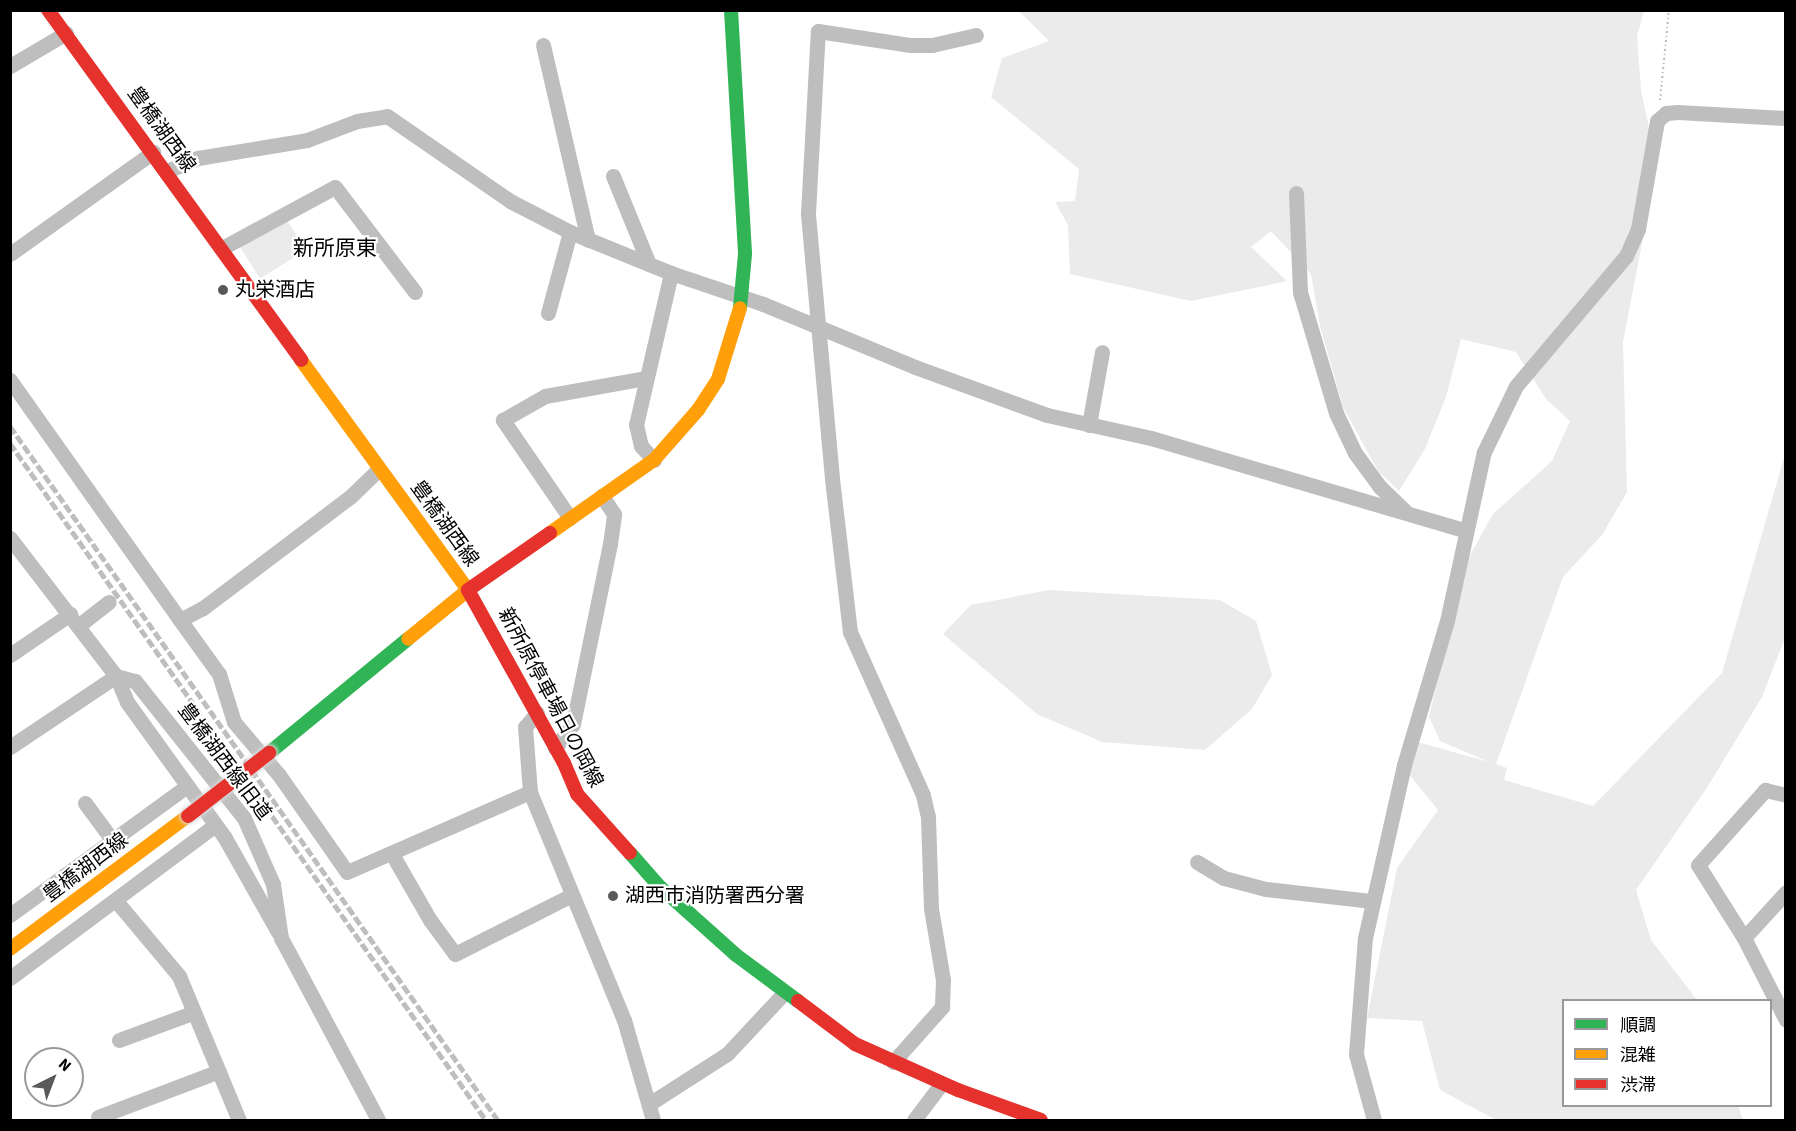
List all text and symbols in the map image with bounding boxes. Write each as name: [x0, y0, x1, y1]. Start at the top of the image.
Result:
street label: 豊橋湖西線: [122, 82, 200, 178]
district label: 新所原東: [293, 235, 377, 261]
place label: 丸栄酒店: [235, 278, 315, 302]
marker: 丸栄酒店: [216, 283, 230, 297]
street label: 豊橋湖西線: [405, 476, 483, 572]
street label: 新所原停車場日の岡線: [492, 604, 608, 792]
street label: 豊橋湖西線旧道: [172, 699, 276, 825]
street label: 豊橋湖西線: [39, 828, 133, 908]
place label: 湖西市消防署西分署: [625, 884, 805, 908]
marker: 湖西市消防署西分署: [606, 889, 620, 903]
legend: [1562, 999, 1772, 1107]
text: 順調: [1620, 1013, 1656, 1038]
text: 混雑: [1620, 1043, 1656, 1068]
north arrow: [24, 1047, 84, 1107]
text: N: [53, 1053, 76, 1077]
text: 渋滞: [1620, 1073, 1656, 1098]

